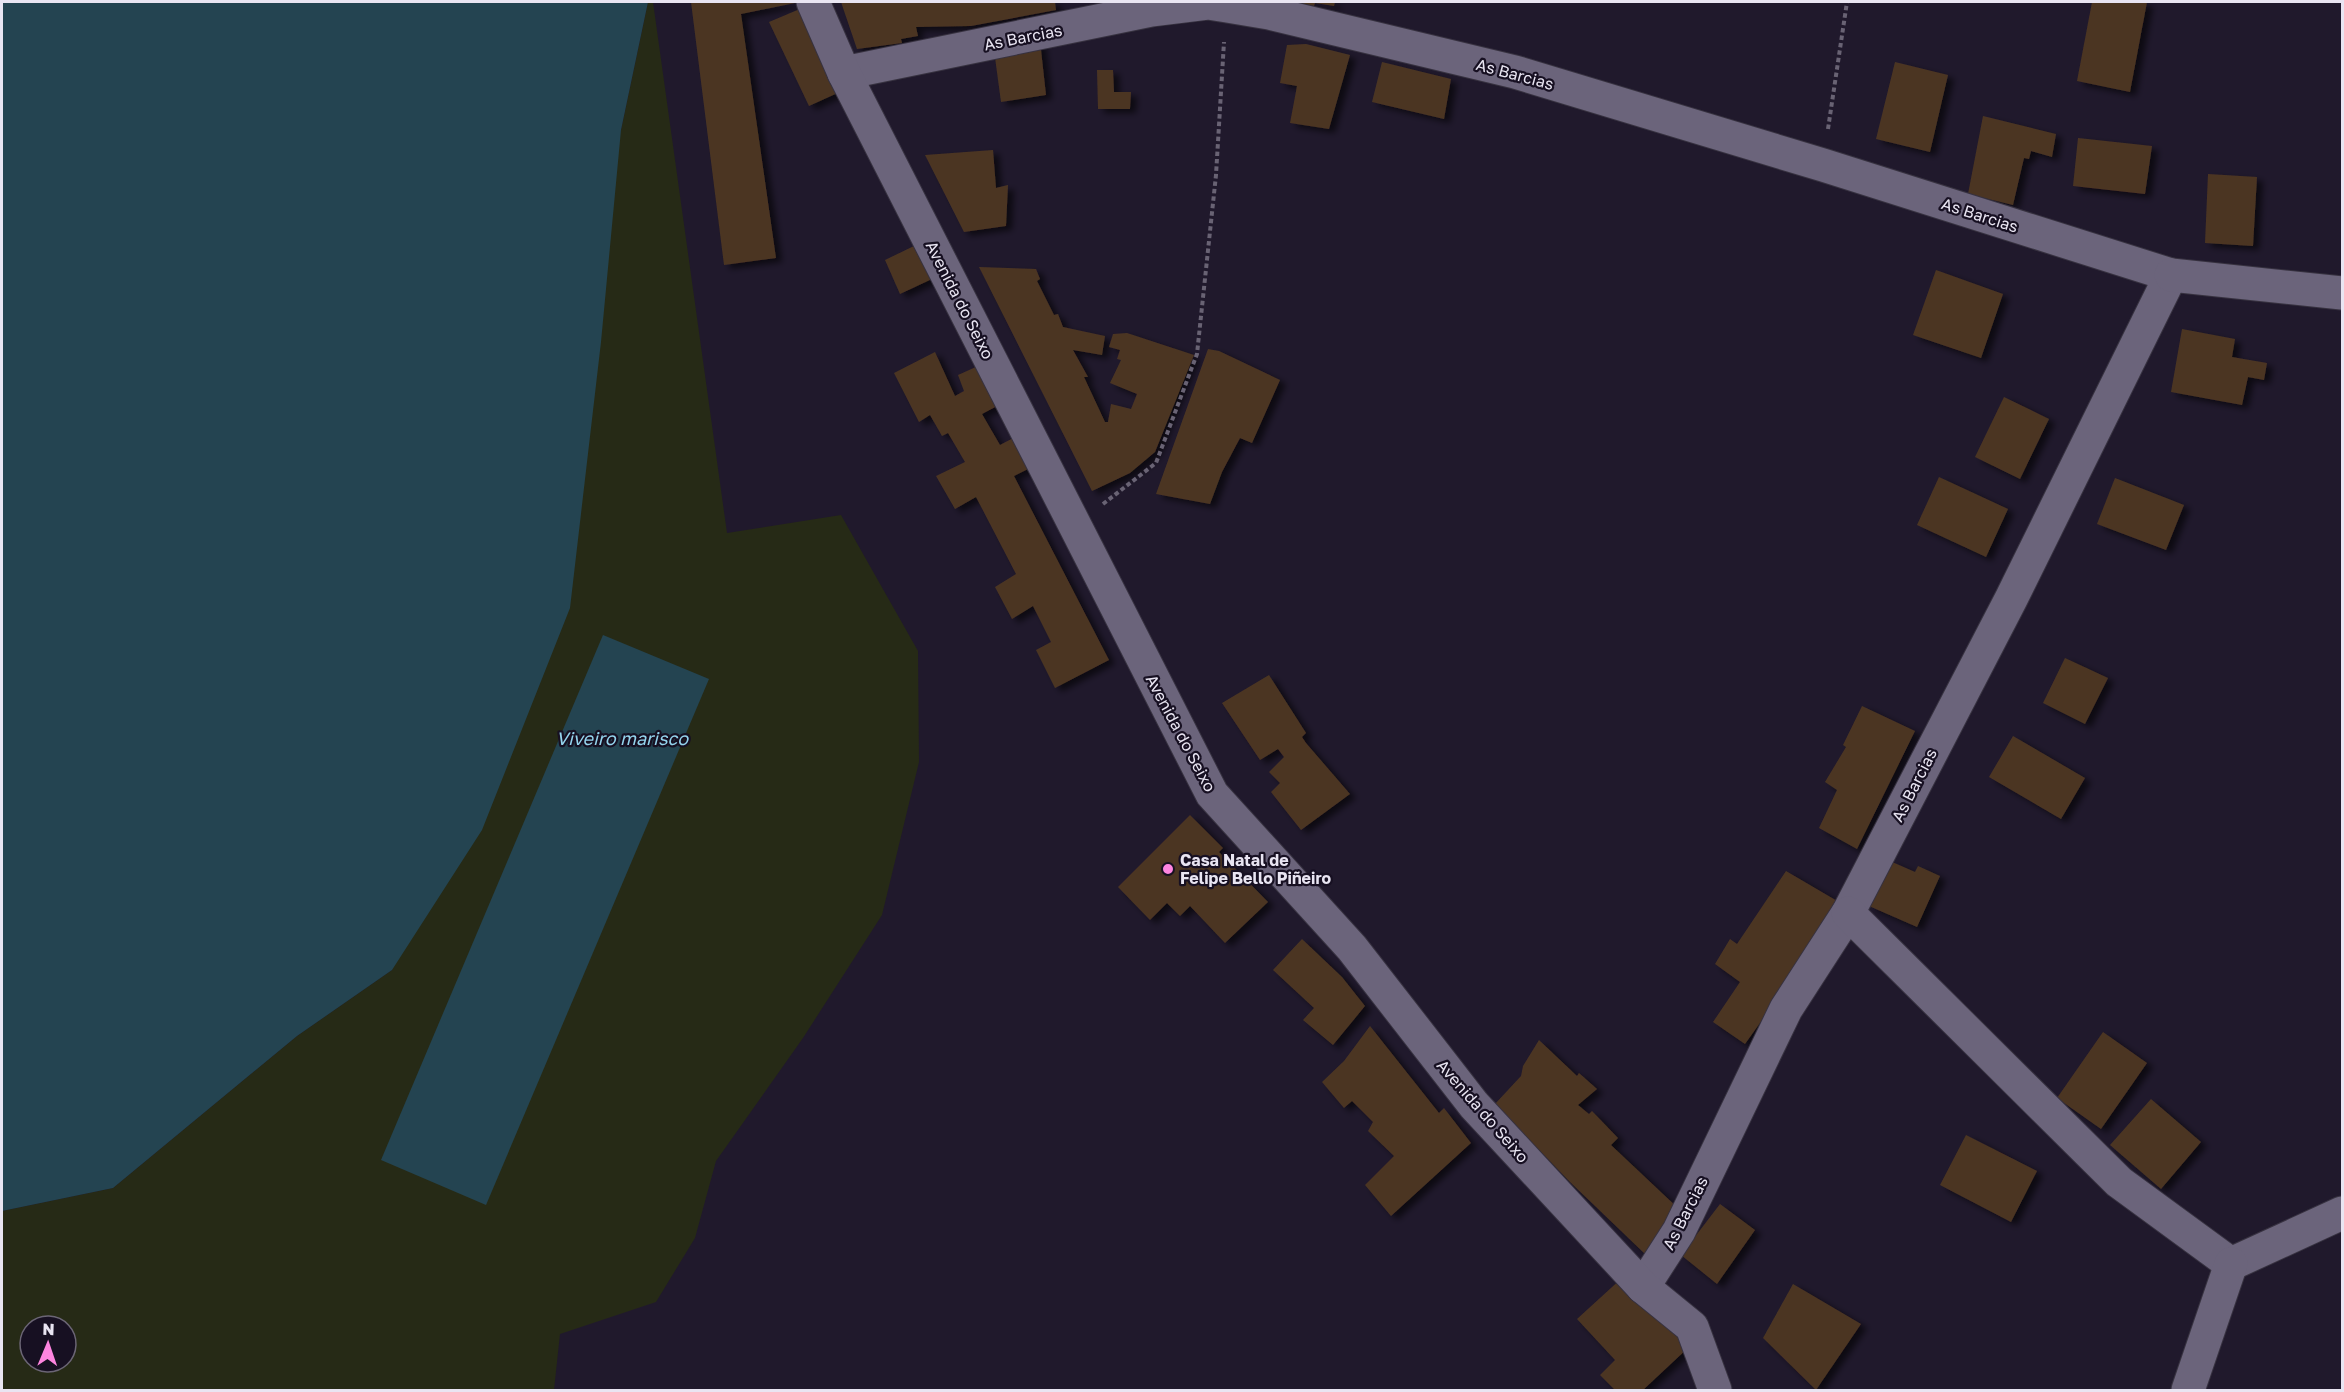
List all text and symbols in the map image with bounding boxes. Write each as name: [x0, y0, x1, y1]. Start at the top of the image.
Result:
street label: As Barcias: [982, 20, 1064, 54]
street label: As Barcias: [1474, 54, 1556, 94]
street label: As Barcias: [1939, 193, 2021, 237]
street label: Avenida do Seixo: [922, 238, 998, 362]
street label: Avenida do Seixo: [1142, 671, 1220, 795]
water label: Viveiro marisco: [556, 727, 689, 749]
street label: As Barcias: [1887, 745, 1941, 825]
place label: Casa Natal de Felipe Bello Piñeiro: [1180, 850, 1331, 888]
marker: Casa Natal de Felipe Bello Piñeiro: [1161, 862, 1175, 876]
street label: Avenida do Seixo: [1433, 1055, 1533, 1167]
street label: As Barcias: [1658, 1173, 1712, 1253]
north arrow: [18, 1314, 78, 1374]
text: N: [42, 1319, 55, 1339]

